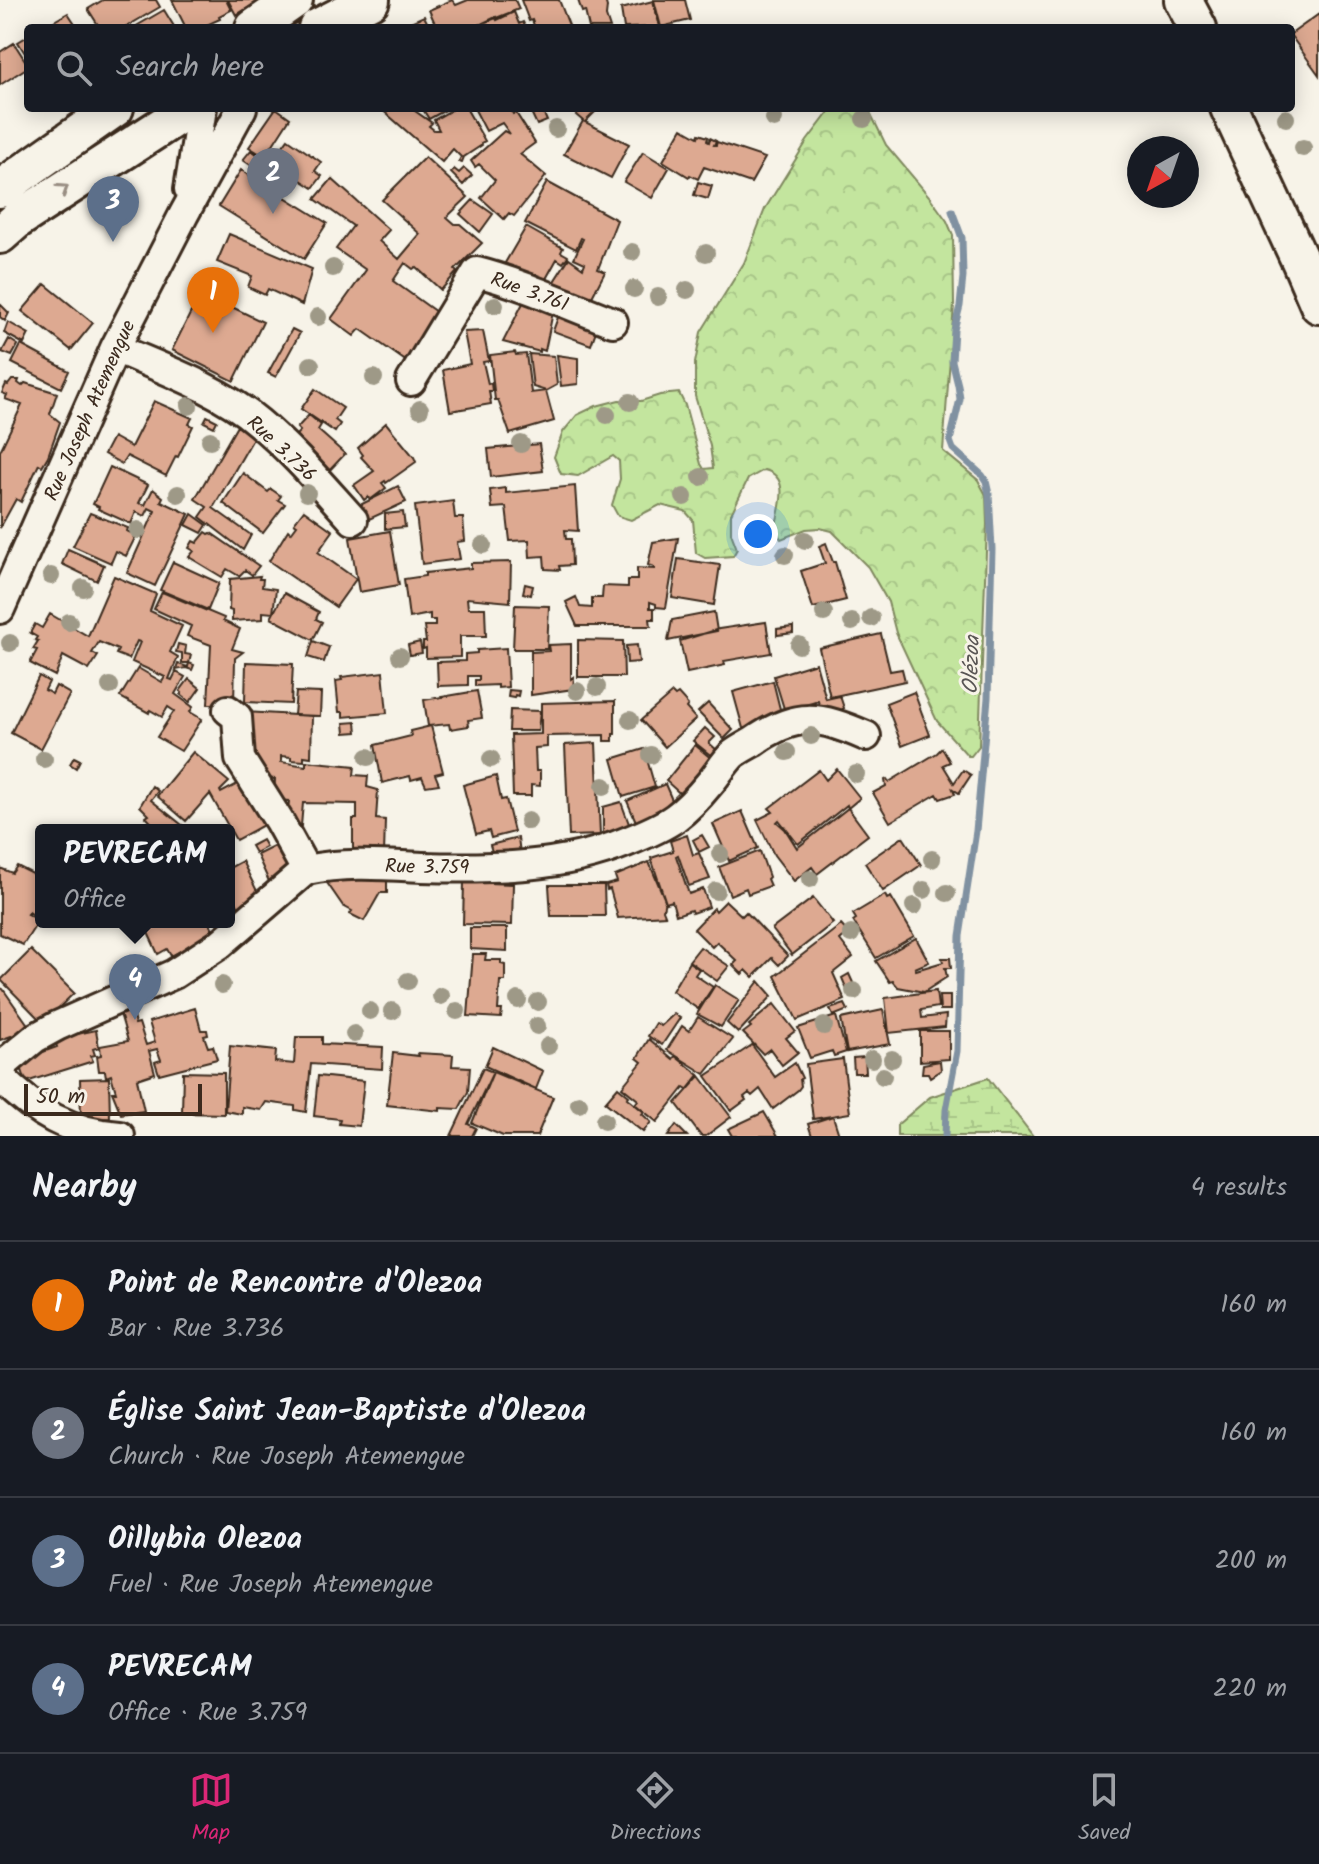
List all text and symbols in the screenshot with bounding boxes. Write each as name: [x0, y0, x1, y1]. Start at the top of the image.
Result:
search box: [24, 24, 1295, 112]
text: Search here: [116, 44, 264, 92]
icon: search: [52, 46, 96, 90]
north arrow: [1127, 136, 1199, 208]
pin: 2: [247, 148, 299, 214]
pin: 3: [87, 176, 139, 242]
one-way arrow: [54, 184, 69, 199]
street label: Rue 3.761: [486, 264, 573, 322]
pin: 1: [187, 267, 239, 333]
street label: Rue Joseph Atemengue: [37, 315, 145, 506]
street label: Rue 3.736: [238, 408, 323, 491]
your location: [738, 514, 778, 554]
water label: Olézoa: [954, 634, 991, 695]
popup: [35, 824, 235, 928]
text: PEVRECAM: [63, 831, 207, 879]
street label: Rue 3.759: [385, 851, 470, 885]
text: Office: [63, 879, 126, 921]
pin: 4: [109, 954, 161, 1020]
scale bar: [24, 1080, 202, 1116]
text: 50 m: [36, 1080, 85, 1115]
text: Nearby: [32, 1161, 137, 1215]
text: 4 results: [1191, 1167, 1287, 1209]
text: Point de Rencontre d'Olezoa: [108, 1260, 482, 1308]
text: 1: [54, 1284, 62, 1326]
text: 160 m: [1220, 1284, 1287, 1326]
text: Bar · Rue 3.736: [108, 1308, 285, 1350]
text: Église Saint Jean-Baptiste d'Olezoa: [108, 1388, 586, 1436]
text: 2: [50, 1412, 66, 1454]
text: 160 m: [1220, 1412, 1287, 1454]
text: Church · Rue Joseph Atemengue: [108, 1436, 465, 1478]
text: Oillybia Olezoa: [108, 1516, 302, 1564]
text: 3: [51, 1540, 65, 1582]
text: 200 m: [1215, 1540, 1287, 1582]
text: Fuel · Rue Joseph Atemengue: [108, 1564, 433, 1606]
text: PEVRECAM: [108, 1644, 252, 1692]
text: 4: [51, 1668, 65, 1710]
text: 220 m: [1213, 1668, 1287, 1710]
text: Office · Rue 3.759: [108, 1692, 307, 1734]
tab: Map: [189, 1768, 233, 1851]
tab: Directions: [610, 1768, 701, 1851]
tab: Saved: [1078, 1768, 1130, 1851]

